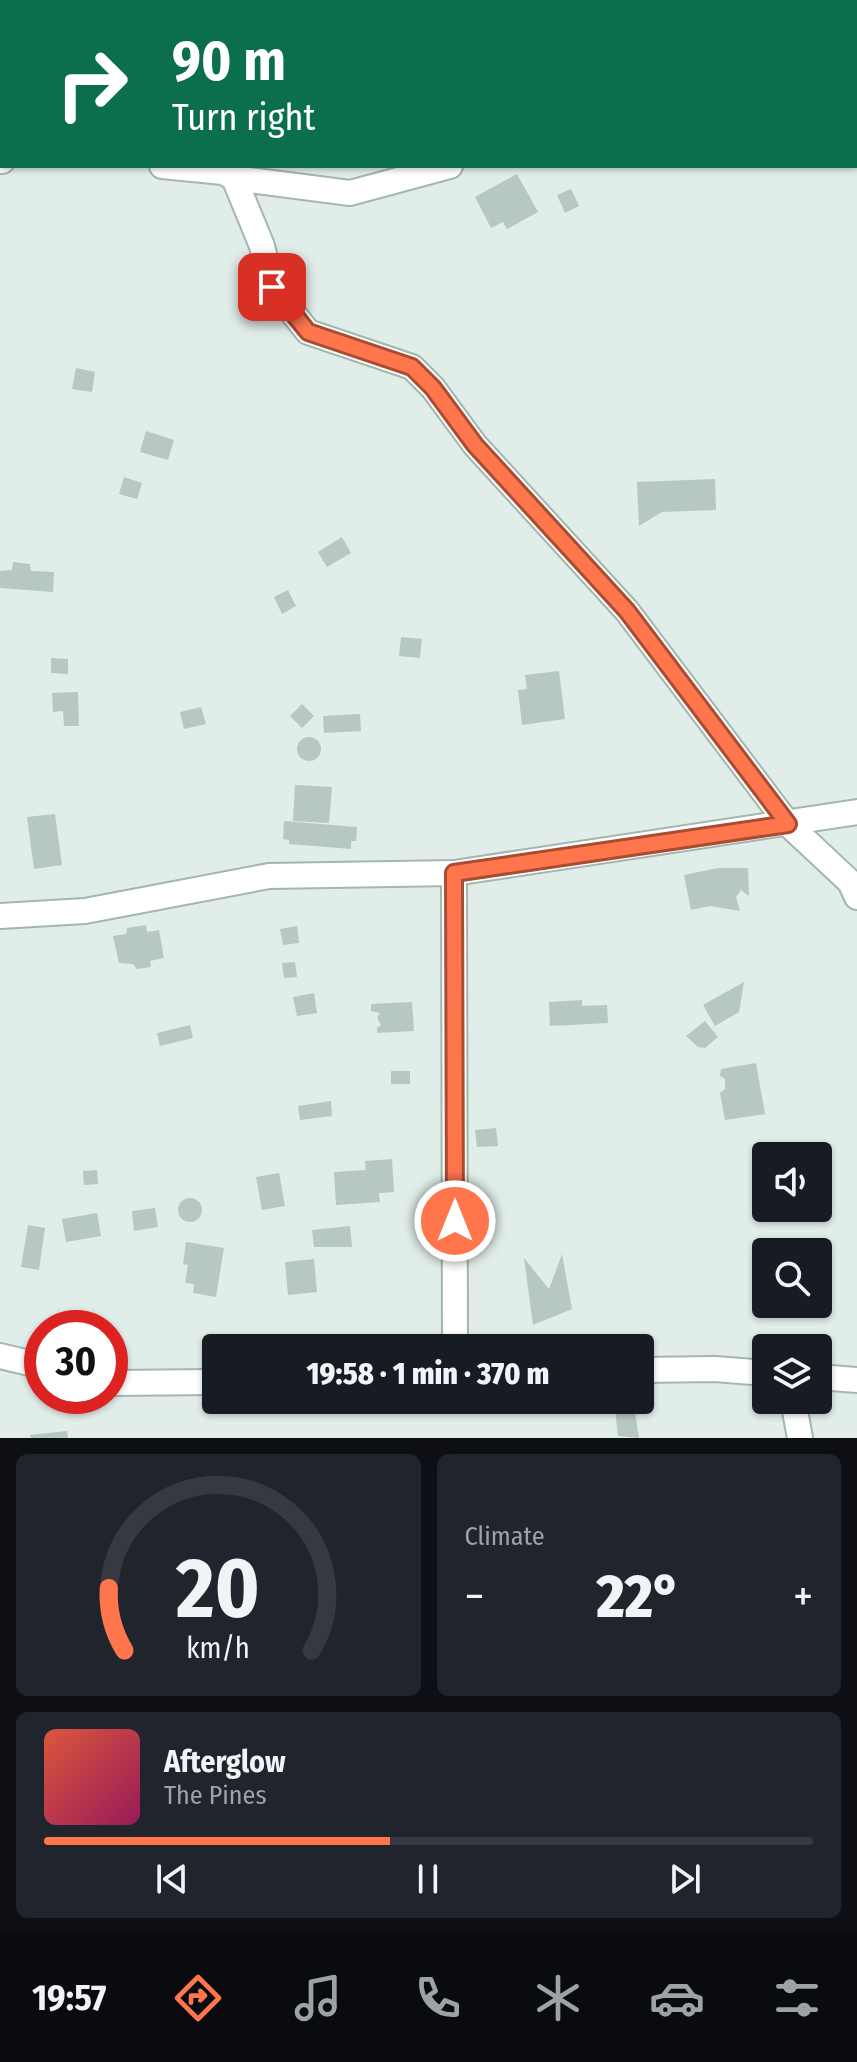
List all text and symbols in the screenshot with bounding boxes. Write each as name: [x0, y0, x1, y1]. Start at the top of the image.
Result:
text: 90 m: [172, 28, 286, 95]
icon: right: [40, 32, 144, 136]
text: Turn right: [172, 96, 315, 140]
pin: [238, 253, 306, 321]
icon: arrive: [250, 265, 294, 309]
map controls: [752, 1142, 832, 1414]
button: sound: [752, 1142, 832, 1222]
position arrow: [413, 1179, 497, 1263]
button: search: [752, 1238, 832, 1318]
speed limit sign: 30: [24, 1310, 128, 1414]
button: layers: [752, 1334, 832, 1414]
text: 19:58 · 1 min · 370 m: [307, 1356, 549, 1392]
text: Climate: [465, 1521, 545, 1552]
text: 20: [175, 1539, 260, 1639]
text: 22°: [596, 1561, 681, 1633]
text: −: [465, 1570, 484, 1623]
text: +: [793, 1570, 813, 1623]
text: km/h: [186, 1631, 250, 1666]
text: Afterglow: [164, 1744, 286, 1780]
text: The Pines: [164, 1780, 267, 1811]
icon: previous: [150, 1857, 194, 1901]
icon: pause: [406, 1857, 450, 1901]
icon: next: [663, 1857, 707, 1901]
icon: directions: [170, 1970, 226, 2026]
icon: music: [290, 1970, 346, 2026]
icon: phone: [410, 1970, 466, 2026]
icon: climate: [530, 1970, 586, 2026]
icon: car: [649, 1970, 705, 2026]
icon: filters: [769, 1970, 825, 2026]
text: 19:57: [32, 1976, 106, 2020]

